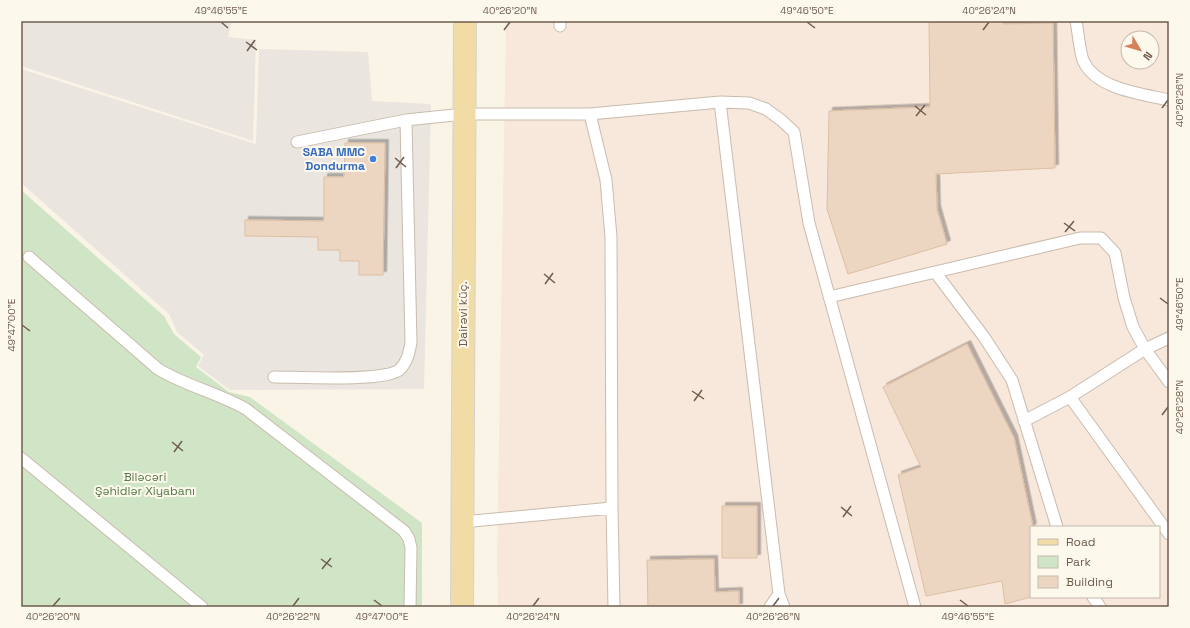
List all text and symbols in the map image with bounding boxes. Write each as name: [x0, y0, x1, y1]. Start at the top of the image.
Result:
text: 49°46'55"E: [195, 4, 248, 17]
text: 40°26'20"N: [483, 4, 537, 17]
text: 49°46'50"E: [780, 4, 834, 17]
text: 40°26'24"N: [962, 4, 1016, 17]
north arrow: [1120, 30, 1160, 70]
text: N: [1140, 49, 1156, 63]
text: 40°26'26"N: [1173, 73, 1186, 127]
place label: SABA MMC Dondurma: [303, 144, 365, 174]
marker: SABA MMC Dondurma: [368, 154, 378, 164]
text: 49°46'50"E: [1173, 277, 1186, 331]
street label: Dairəvi küç.: [455, 281, 471, 347]
text: 49°47'00"E: [5, 298, 18, 351]
text: 40°26'28"N: [1173, 380, 1186, 434]
park label: Biləcəri Şəhidlər Xiyabanı: [95, 469, 195, 499]
legend: [1030, 526, 1160, 598]
text: Road: [1066, 534, 1095, 550]
text: Park: [1066, 554, 1091, 570]
text: Building: [1066, 574, 1113, 590]
text: 40°26'20"N: [26, 610, 80, 623]
text: 40°26'22"N: [266, 610, 320, 623]
text: 49°47'00"E: [356, 610, 409, 623]
text: 40°26'24"N: [506, 610, 560, 623]
text: 40°26'26"N: [746, 610, 800, 623]
text: 49°46'55"E: [942, 610, 995, 623]

